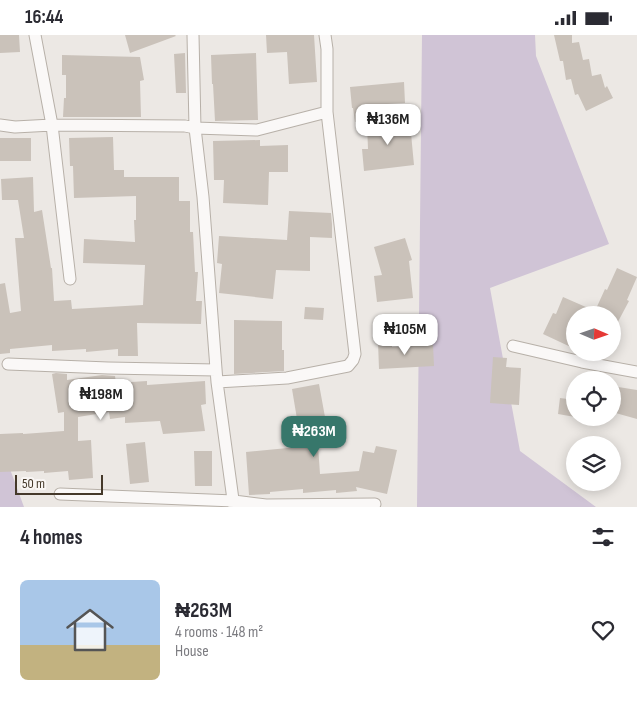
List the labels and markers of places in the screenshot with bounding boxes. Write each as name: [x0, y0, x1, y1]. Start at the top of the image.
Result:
pin: ₦136M: [353, 103, 423, 146]
pin: ₦105M: [370, 313, 440, 356]
pin: ₦198M: [66, 379, 136, 421]
pin: ₦263M: [279, 415, 349, 458]

